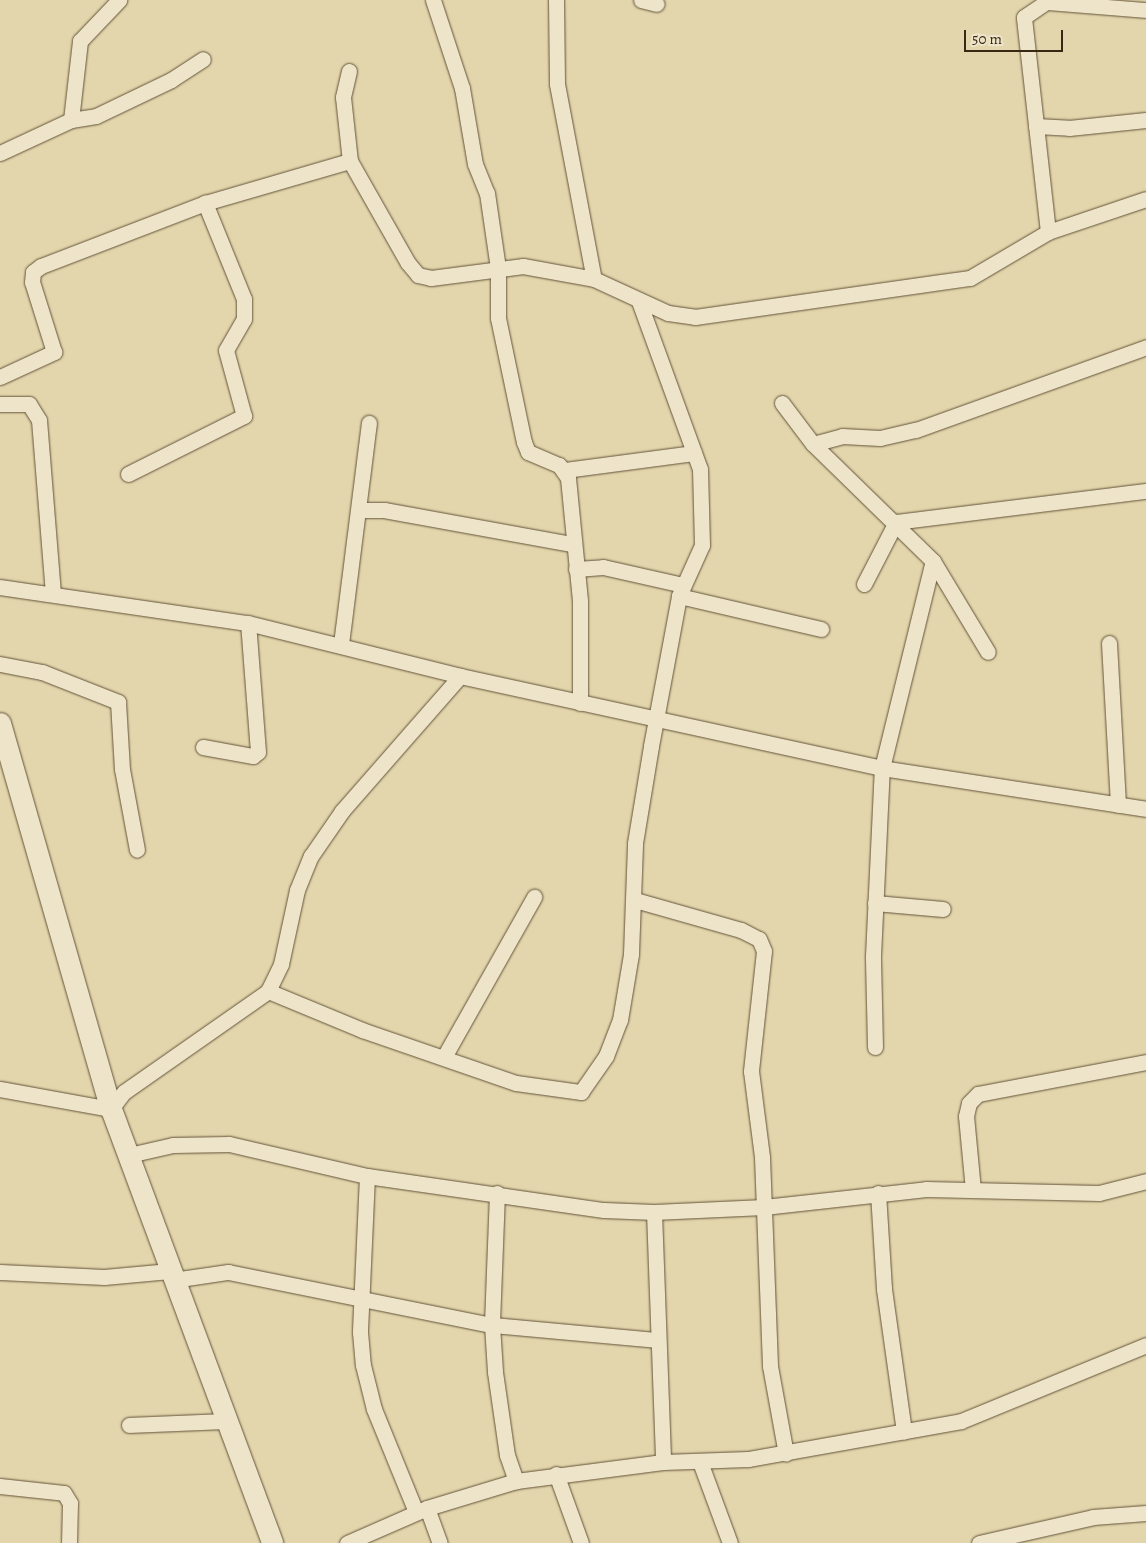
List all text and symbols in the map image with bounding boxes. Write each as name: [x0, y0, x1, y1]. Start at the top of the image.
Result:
scale bar: [966, 20, 1065, 52]
text: 50 m: [972, 29, 1002, 49]

